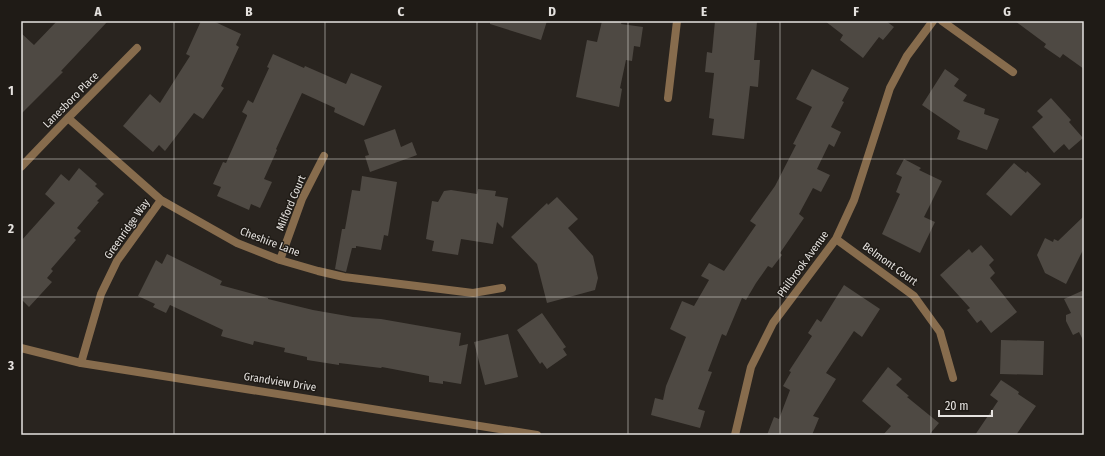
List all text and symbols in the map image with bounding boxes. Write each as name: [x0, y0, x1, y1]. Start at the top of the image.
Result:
text: A: [93, 4, 102, 19]
text: B: [245, 4, 253, 19]
text: C: [398, 4, 405, 19]
text: D: [548, 4, 556, 19]
text: E: [701, 4, 707, 19]
text: F: [853, 4, 859, 19]
text: G: [1003, 4, 1011, 19]
street label: Lanesboro Place: [40, 69, 102, 131]
text: 1: [8, 83, 14, 98]
street label: Milford Court: [274, 173, 309, 233]
street label: Greenridge Way: [102, 197, 152, 261]
text: 2: [7, 221, 14, 236]
street label: Cheshire Lane: [238, 225, 302, 259]
street label: Philbrook Avenue: [775, 228, 831, 300]
street label: Belmont Court: [860, 240, 920, 289]
text: 3: [7, 358, 14, 373]
street label: Grandview Drive: [243, 370, 317, 394]
scale bar: [939, 392, 992, 418]
text: 20 m: [945, 399, 969, 413]

